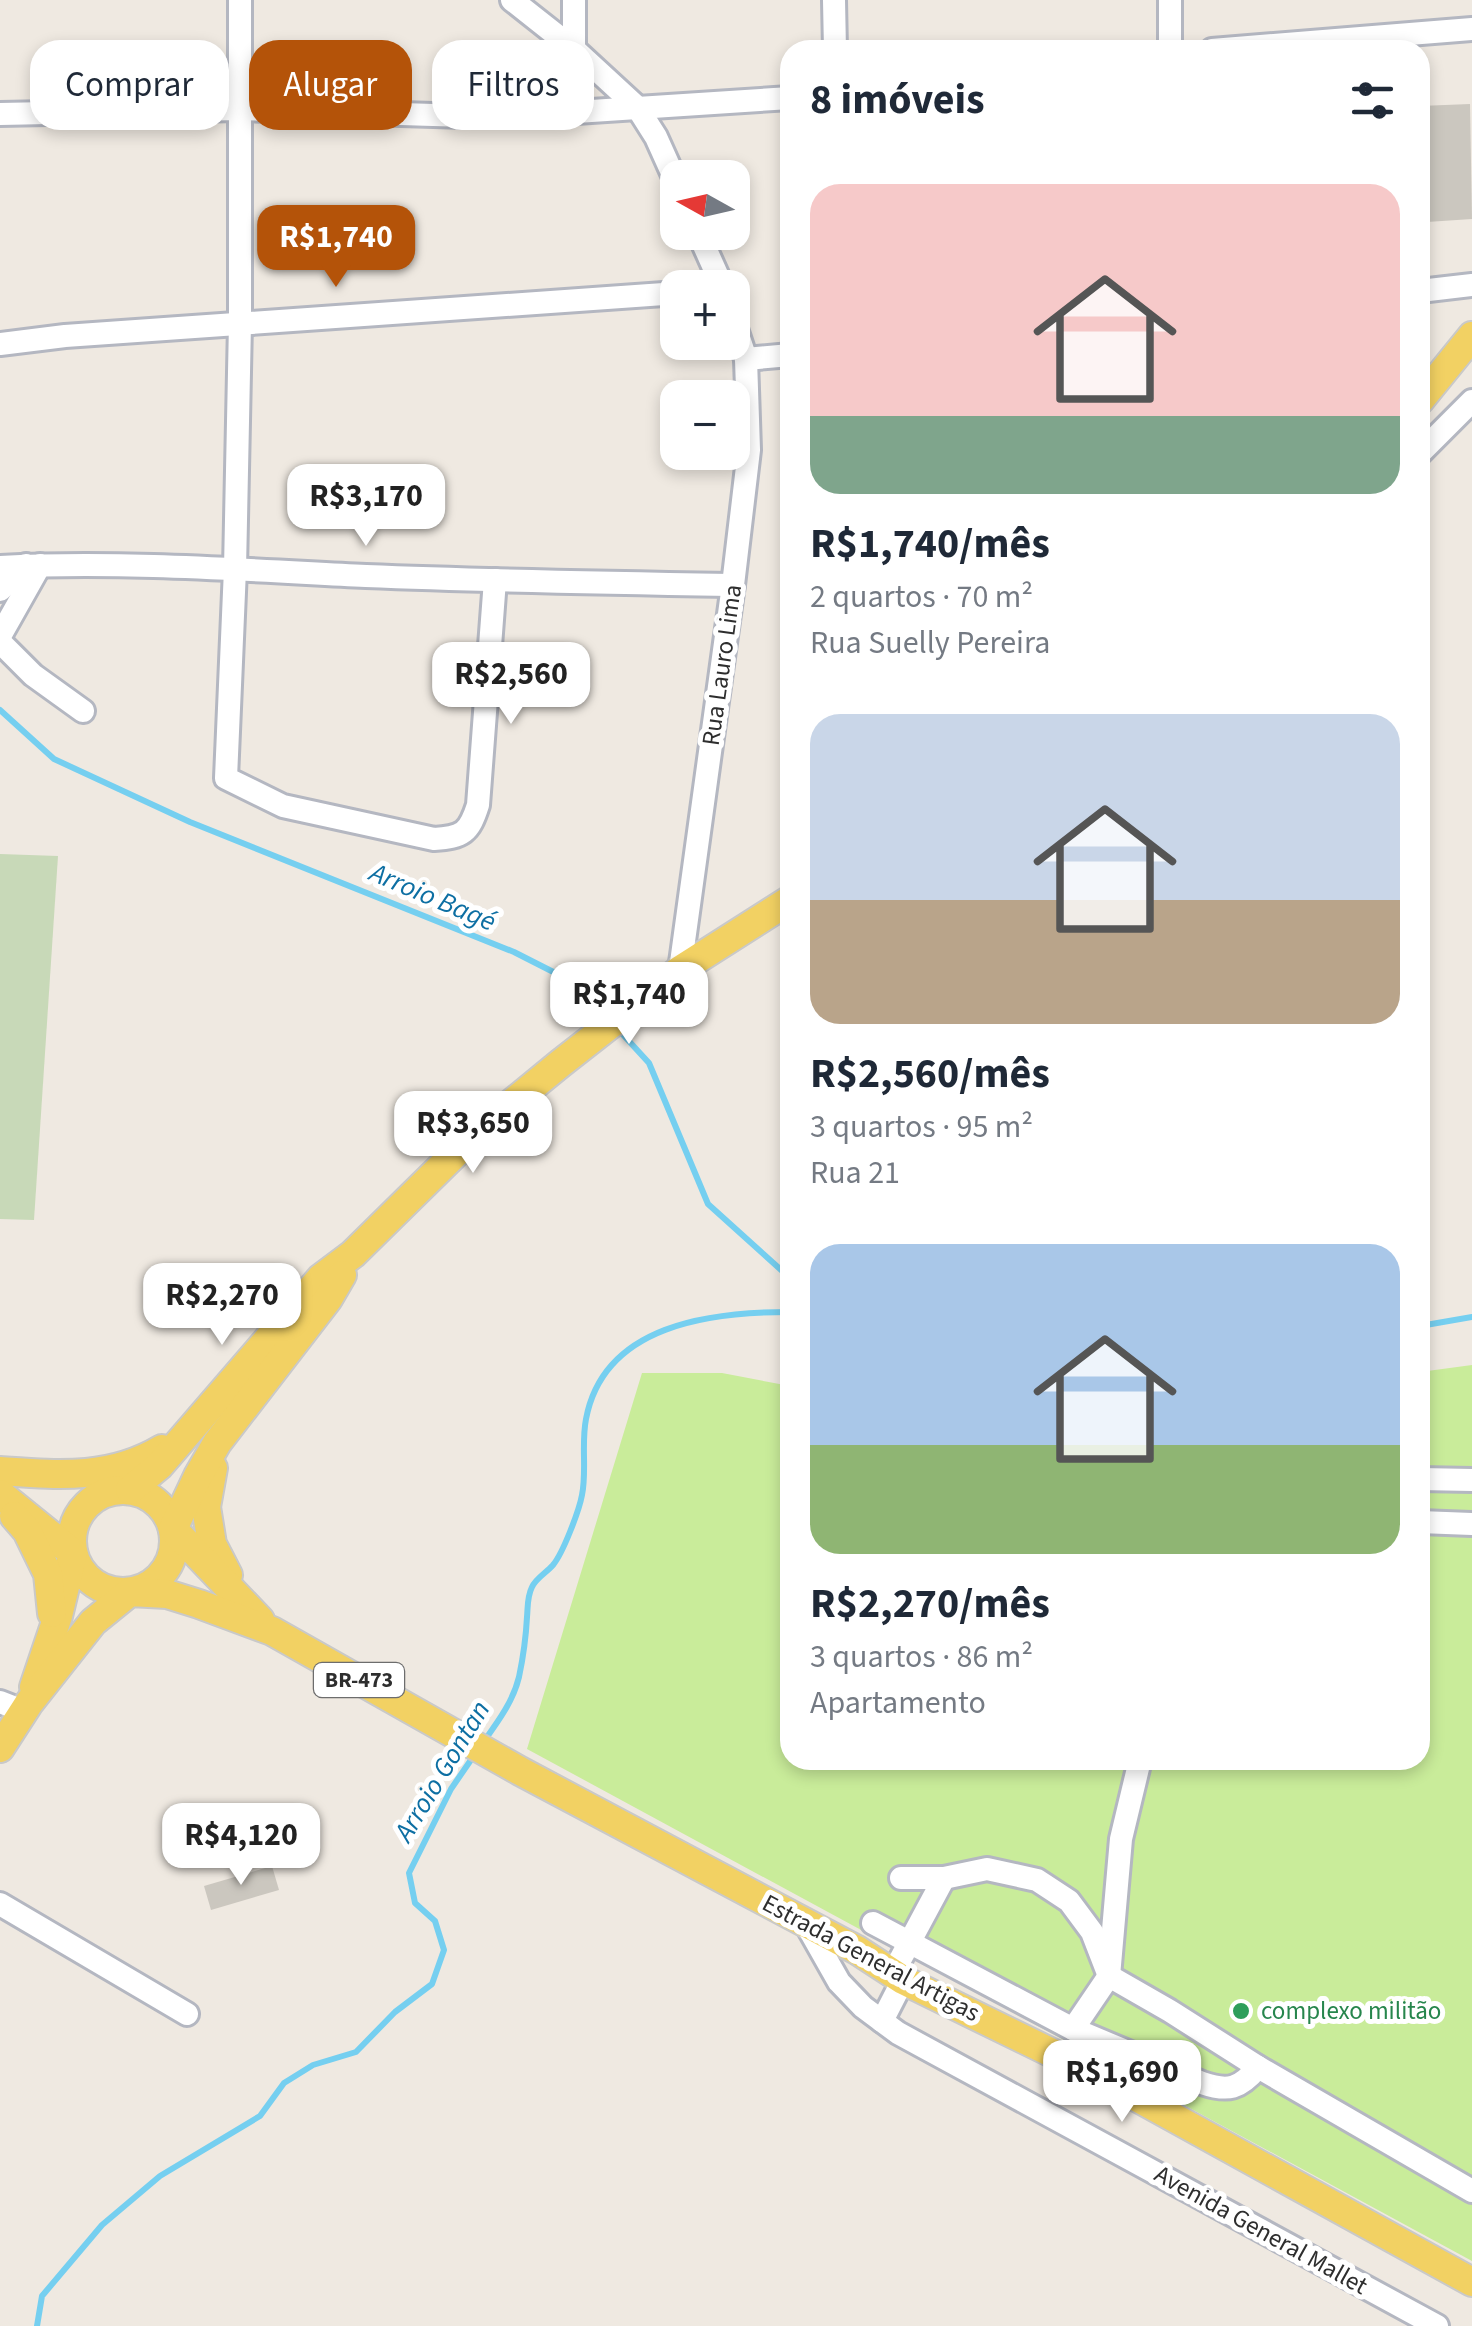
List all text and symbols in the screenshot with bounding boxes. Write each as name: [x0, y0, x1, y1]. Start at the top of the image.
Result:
chip: Comprar: [30, 40, 229, 130]
chip: Alugar: [249, 40, 412, 130]
chip: Filtros: [432, 40, 594, 130]
text: 8 imóveis: [810, 70, 985, 130]
icon: filters: [1345, 73, 1400, 128]
north arrow: [660, 160, 750, 250]
map controls: [660, 160, 750, 470]
pin: R$1,740: [244, 205, 428, 290]
text: R$1,740: [279, 214, 393, 260]
icon: home: [1015, 249, 1195, 429]
button: +: [660, 270, 750, 360]
button: −: [660, 380, 750, 470]
pin: R$3,170: [274, 464, 458, 549]
text: R$3,170: [309, 473, 423, 519]
text: R$1,740/mês: [810, 514, 1050, 574]
text: 2 quartos · 70 m²: [810, 574, 1033, 620]
street label: Rua Lauro Lima: [693, 582, 751, 748]
text: Rua Suelly Pereira: [810, 620, 1050, 666]
pin: R$2,560: [419, 642, 603, 727]
text: R$2,560: [454, 651, 568, 697]
icon: home: [1015, 779, 1195, 959]
water label: Arroio Bagé: [362, 852, 503, 942]
pin: R$1,740: [537, 962, 721, 1047]
text: R$1,740: [572, 971, 686, 1017]
text: R$2,560/mês: [810, 1044, 1050, 1104]
pin: R$3,650: [381, 1091, 565, 1176]
text: R$3,650: [416, 1100, 530, 1146]
text: 3 quartos · 95 m²: [810, 1104, 1033, 1150]
text: Rua 21: [810, 1150, 900, 1196]
pin: R$2,270: [130, 1263, 314, 1348]
text: R$2,270: [165, 1272, 279, 1318]
icon: home: [1015, 1309, 1195, 1489]
text: R$2,270/mês: [810, 1574, 1050, 1634]
text: 3 quartos · 86 m²: [810, 1634, 1033, 1680]
road number: BR-473: [314, 1663, 404, 1697]
text: Apartamento: [810, 1680, 986, 1726]
water label: Arroio Gontan: [383, 1693, 500, 1851]
pin: R$4,120: [149, 1803, 333, 1888]
text: R$4,120: [184, 1812, 298, 1858]
street label: Estrada General Artigas: [756, 1885, 986, 2031]
place label: complexo militão: [1261, 1993, 1441, 2029]
marker: complexo militão: [1230, 2000, 1252, 2022]
pin: R$1,690: [1030, 2040, 1214, 2125]
text: R$1,690: [1065, 2049, 1179, 2095]
street label: Avenida General Mallet: [1148, 2156, 1375, 2304]

